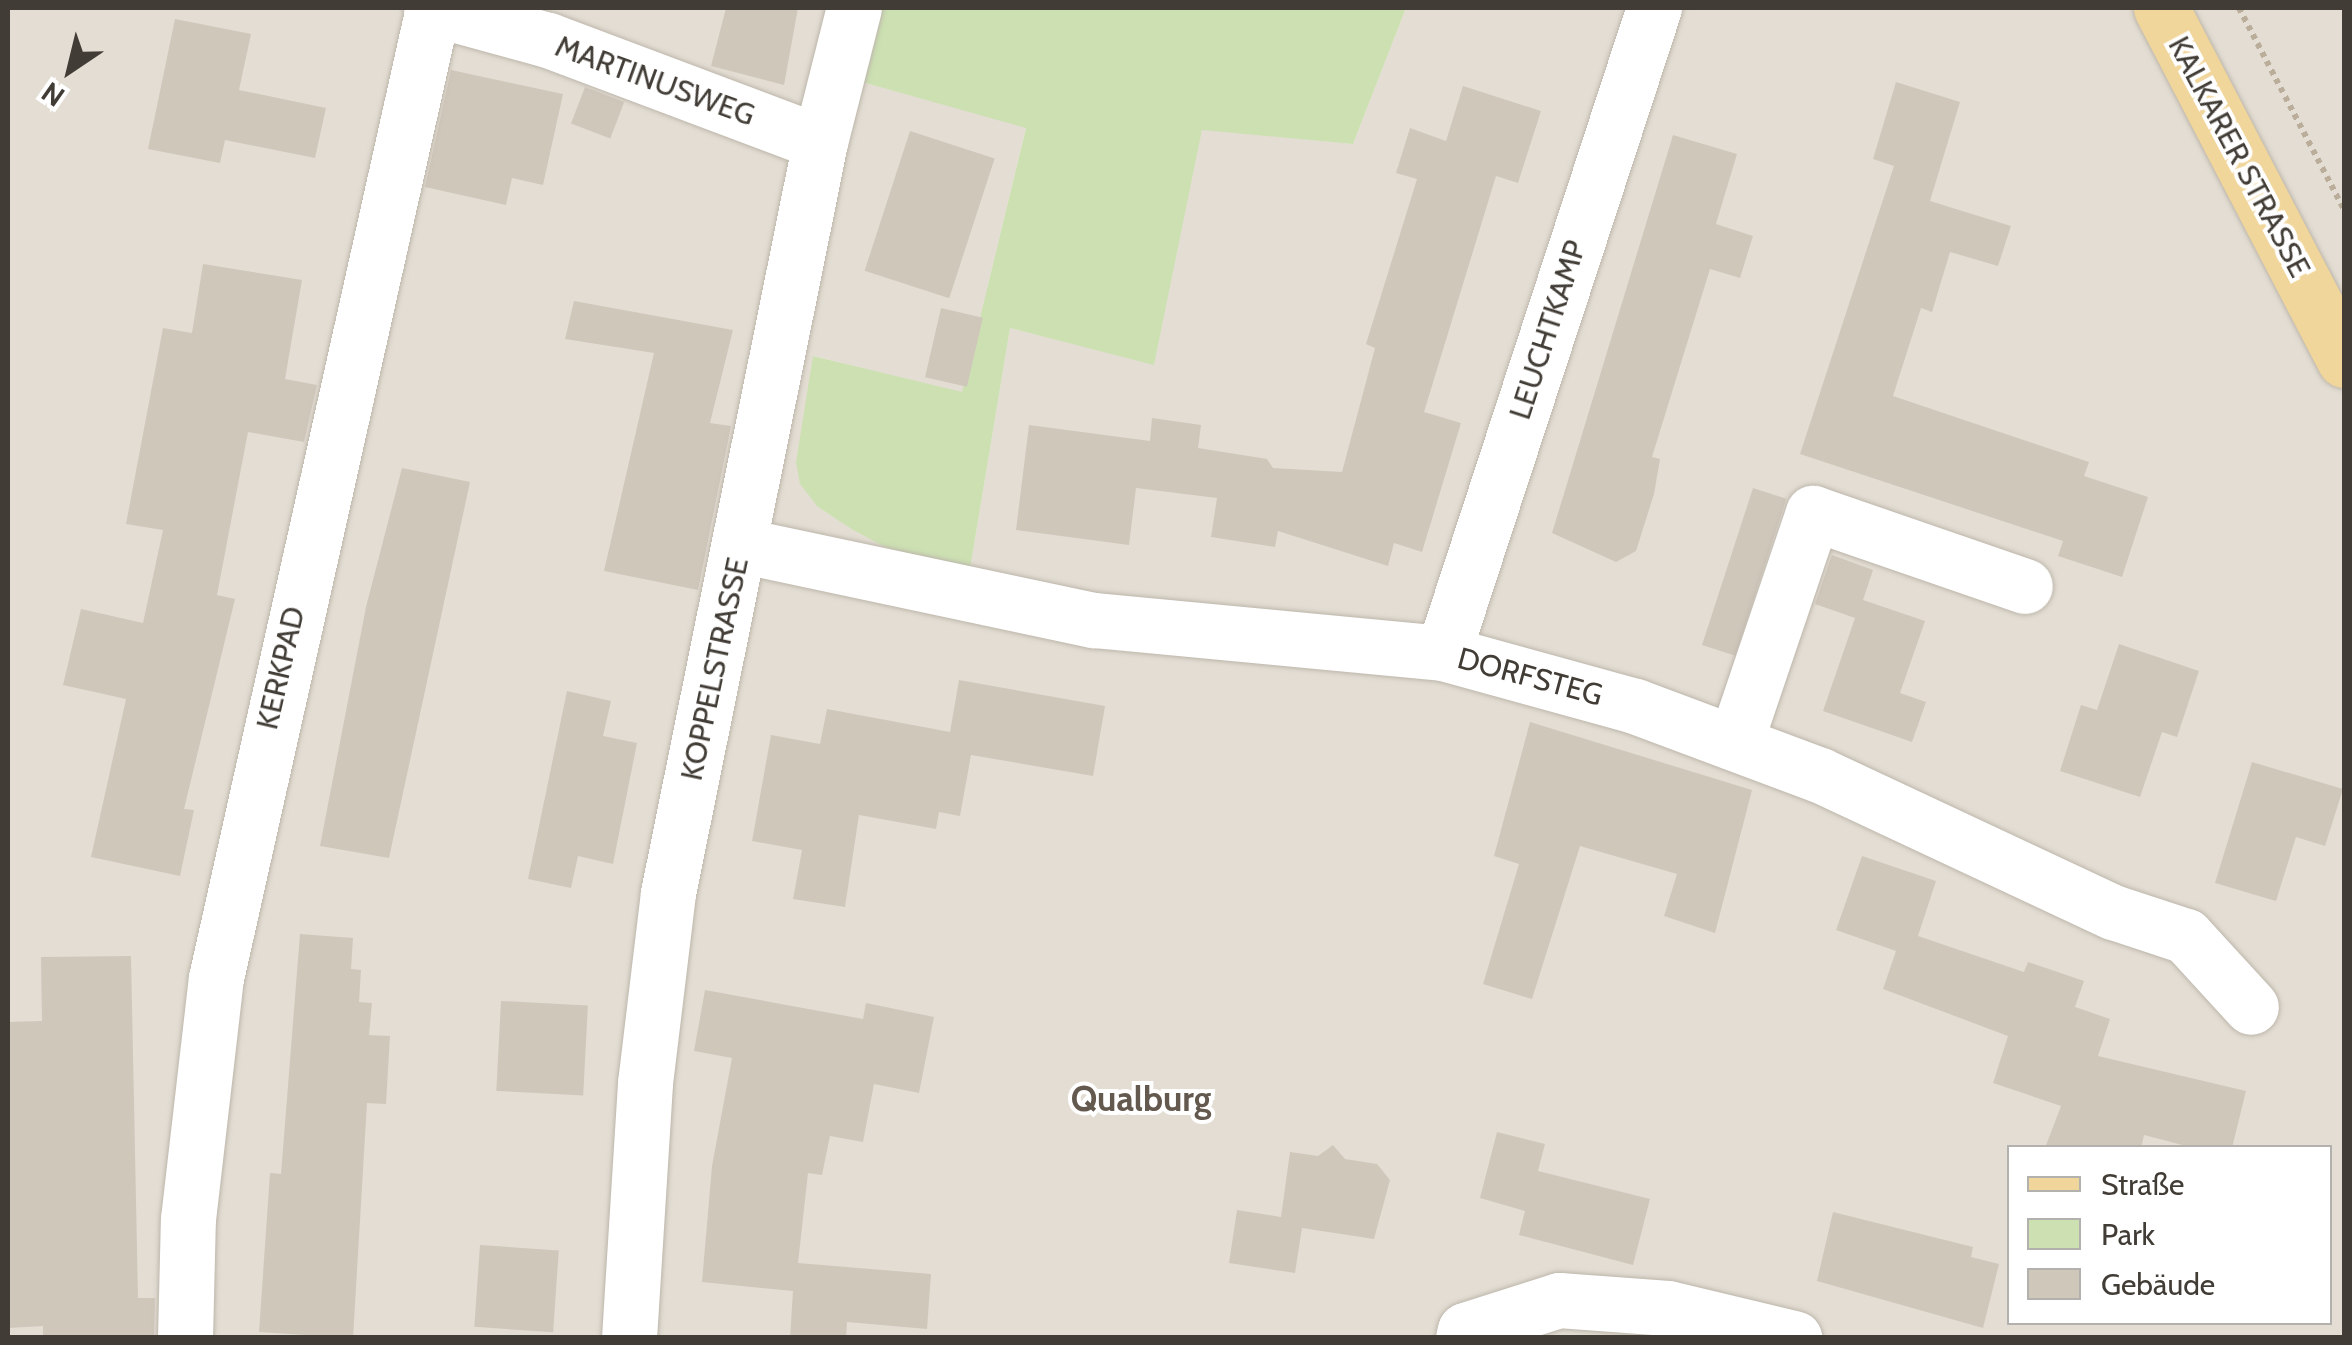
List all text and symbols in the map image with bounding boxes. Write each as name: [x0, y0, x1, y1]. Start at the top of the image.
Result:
north arrow: [20, 20, 120, 120]
street label: MARTINUSWEG: [550, 28, 760, 134]
street label: KALKARER STRASSE: [2160, 31, 2318, 283]
text: N: [35, 75, 71, 114]
street label: LEUCHTKAMP: [1502, 236, 1594, 424]
street label: KOPPELSTRASSE: [674, 554, 756, 784]
street label: KERKPAD: [249, 603, 313, 733]
street label: DORFSTEG: [1454, 640, 1606, 714]
district label: Qualburg: [1071, 1078, 1211, 1120]
legend: [2007, 1145, 2332, 1325]
text: Straße: [2101, 1166, 2184, 1203]
text: Park: [2101, 1216, 2155, 1253]
text: Gebäude: [2101, 1266, 2215, 1303]

